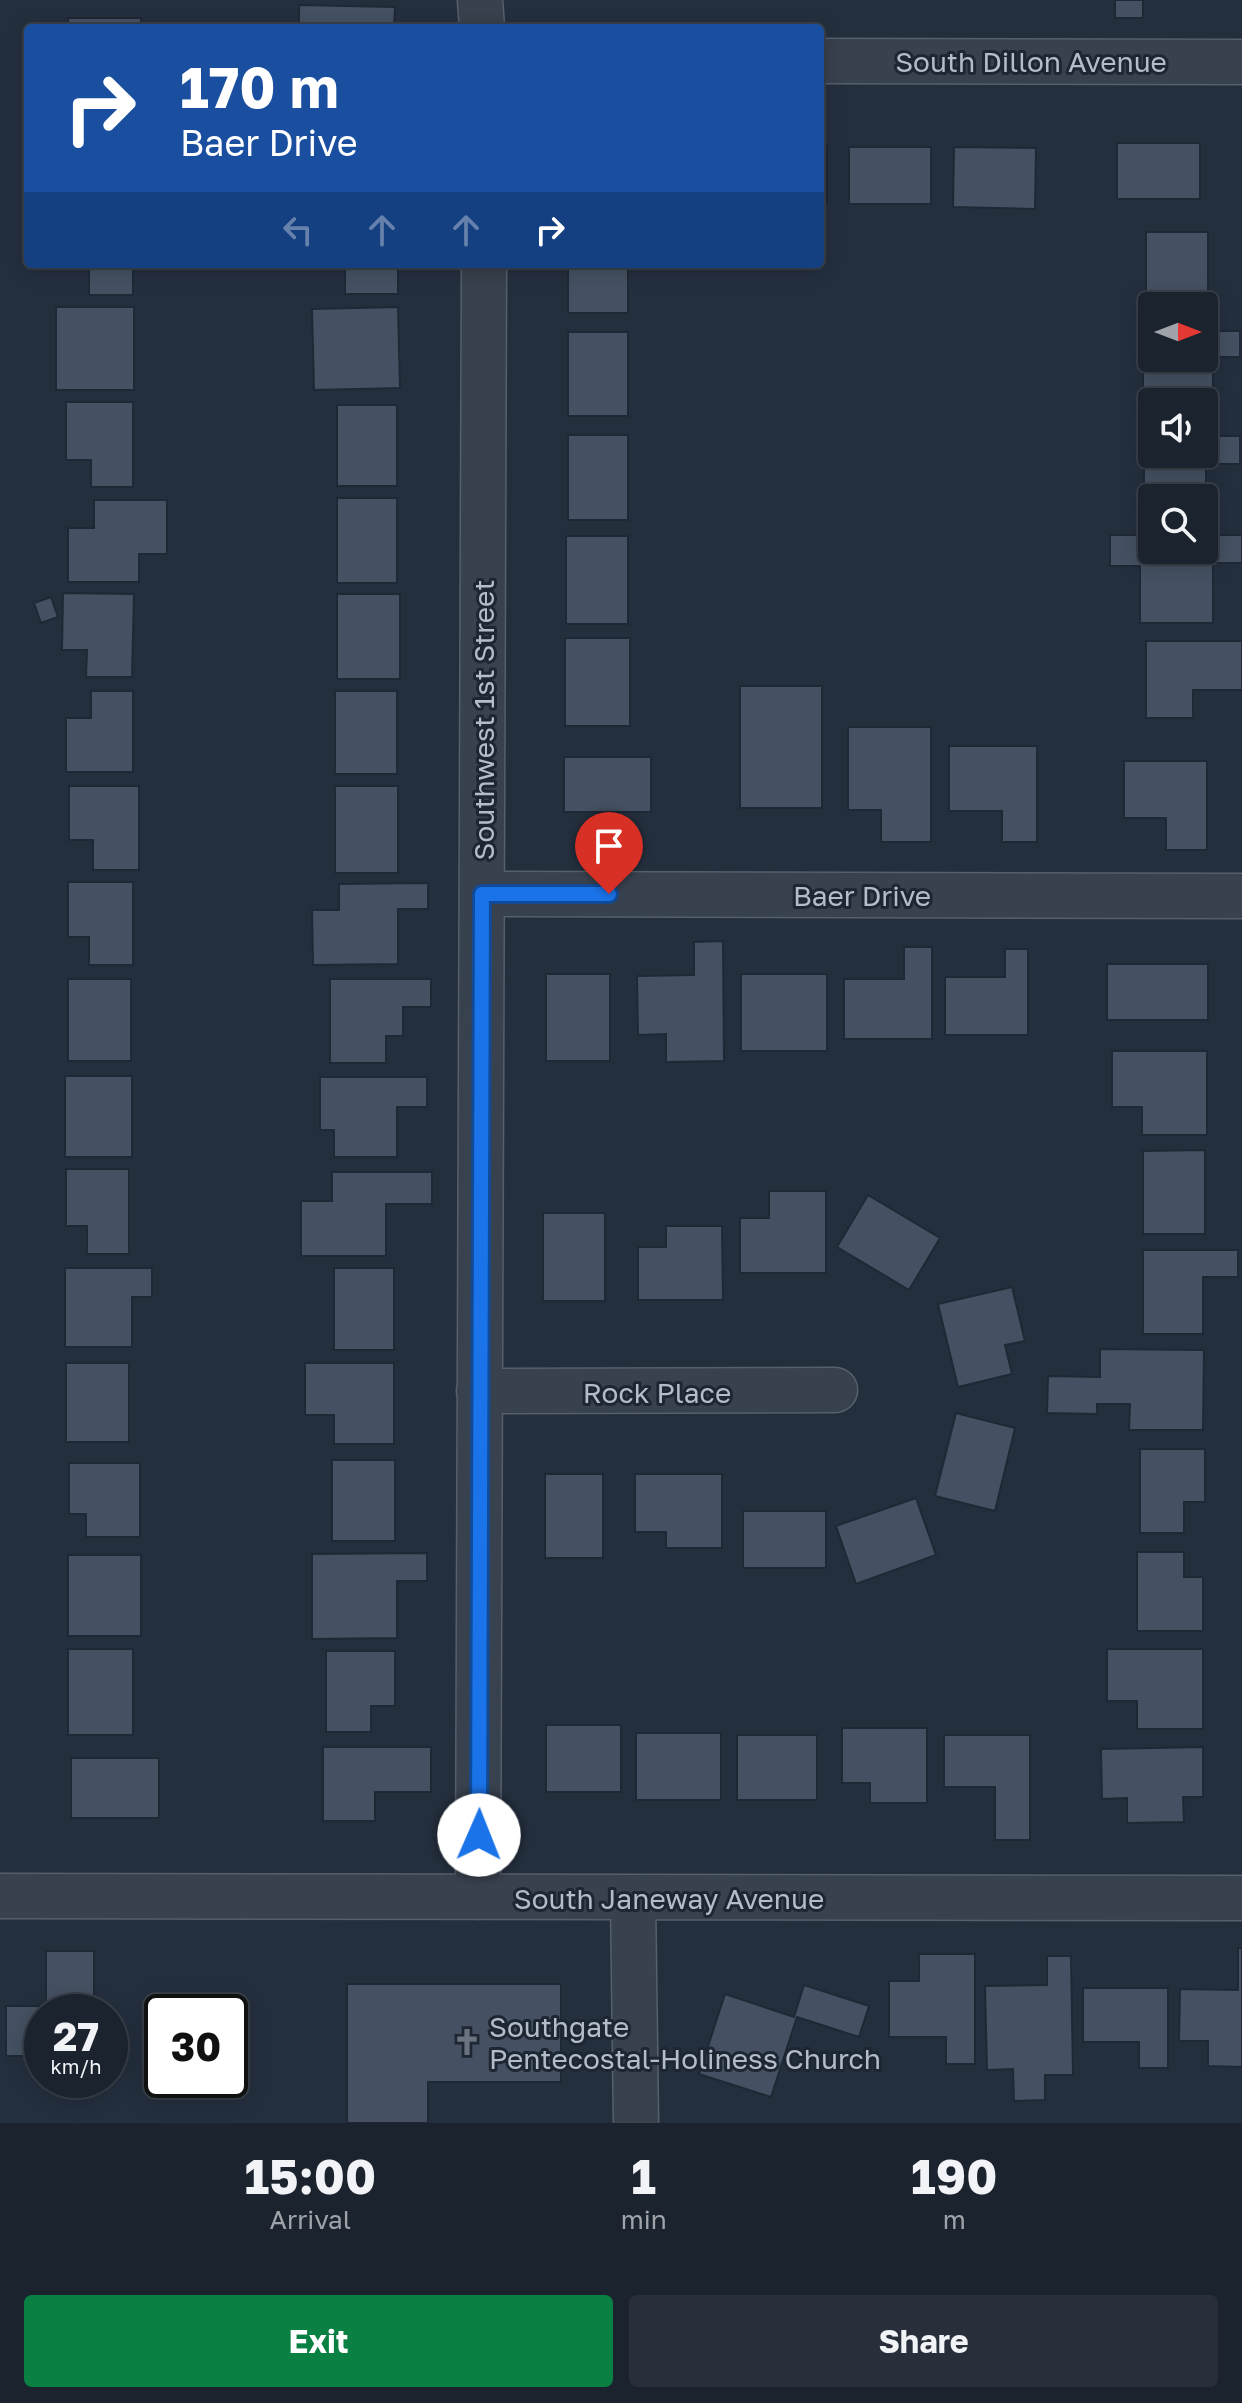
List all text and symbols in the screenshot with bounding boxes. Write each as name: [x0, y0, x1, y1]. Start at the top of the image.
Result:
street label: South Dillon Avenue: [895, 45, 1167, 78]
text: 170 m: [180, 53, 339, 120]
icon: right: [48, 56, 152, 160]
text: Baer Drive: [180, 121, 358, 164]
icon: left: [276, 208, 320, 252]
icon: ahead: [360, 208, 404, 252]
icon: ahead: [444, 208, 488, 252]
icon: right: [528, 208, 572, 252]
north arrow: [1138, 292, 1218, 372]
map controls: [1138, 292, 1218, 564]
button: sound: [1138, 388, 1218, 468]
button: search: [1138, 484, 1218, 564]
street label: Southwest 1st Street: [467, 580, 500, 860]
pin: [575, 812, 643, 894]
icon: arrive: [587, 824, 631, 868]
street label: Baer Drive: [793, 879, 931, 912]
street label: Rock Place: [583, 1376, 731, 1409]
position arrow: [437, 1793, 521, 1877]
street label: South Janeway Avenue: [514, 1882, 824, 1915]
speed limit sign: 30: [144, 1994, 248, 2098]
place label: Southgate Pentecostal-Holiness Church: [489, 2010, 881, 2075]
text: 27: [53, 2012, 99, 2060]
church icon: Southgate Pentecostal-Holiness Church: [452, 2027, 482, 2057]
text: km/h: [51, 2054, 101, 2078]
text: 15:00: [244, 2147, 376, 2205]
text: 1: [631, 2147, 656, 2205]
text: 190: [911, 2147, 998, 2205]
text: Arrival: [270, 2204, 351, 2235]
text: min: [621, 2204, 667, 2235]
text: m: [943, 2204, 966, 2235]
button: Exit: [24, 2295, 613, 2387]
button: Share: [629, 2295, 1218, 2387]

